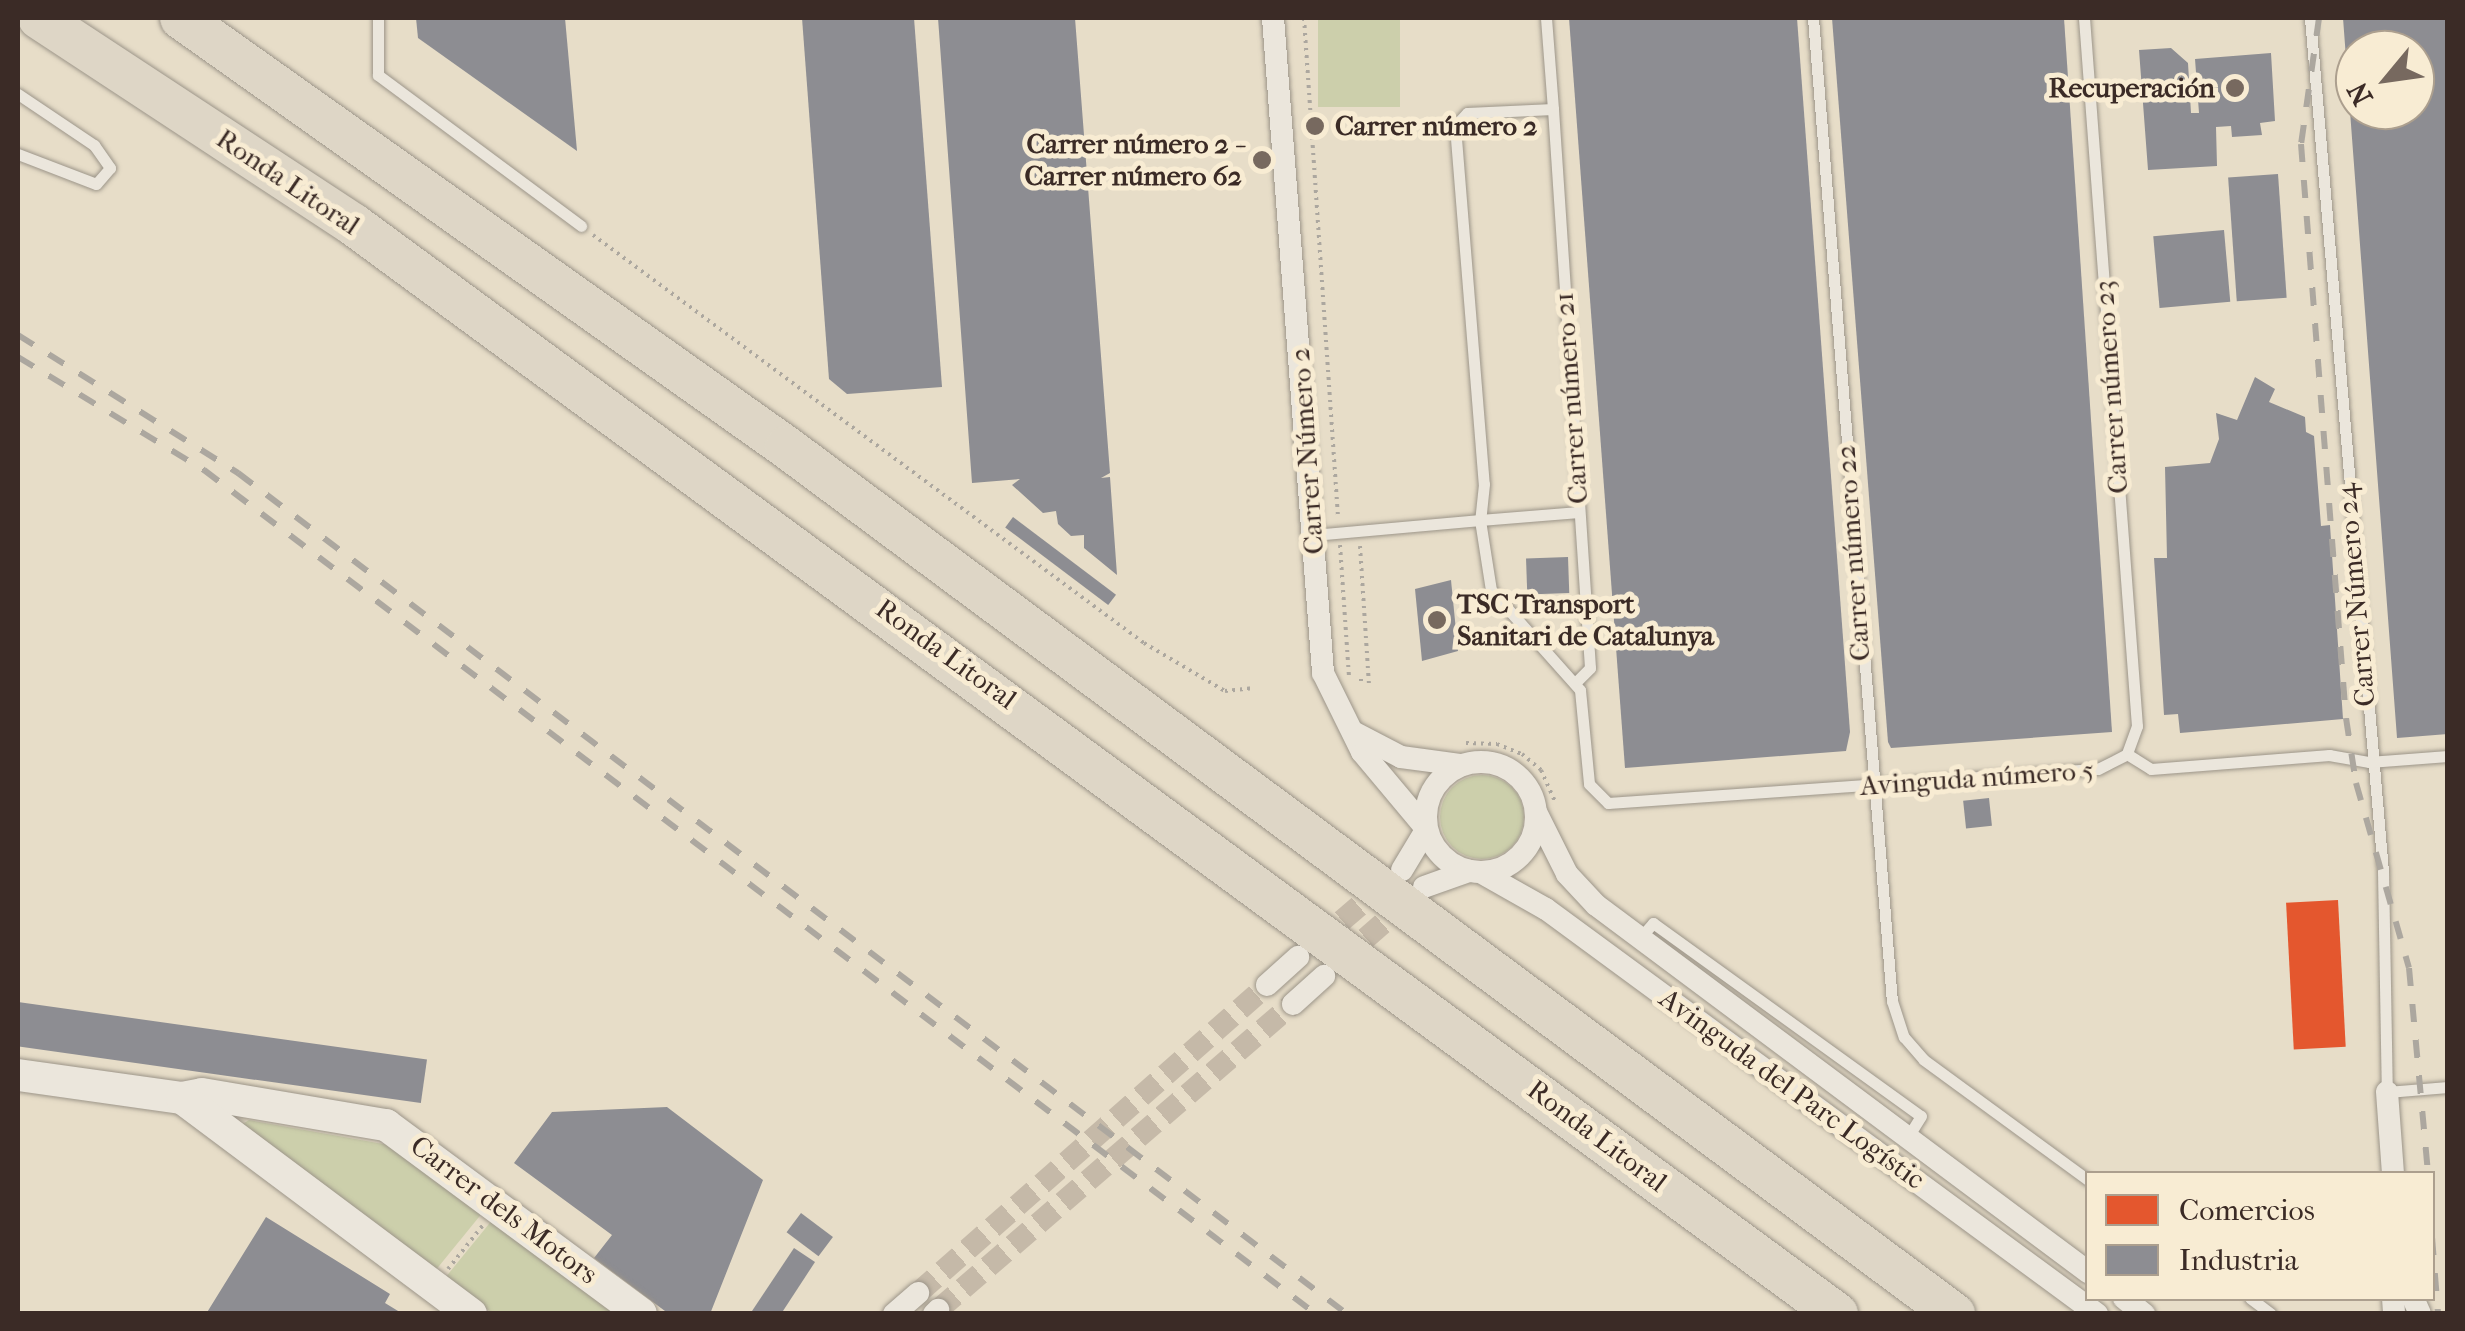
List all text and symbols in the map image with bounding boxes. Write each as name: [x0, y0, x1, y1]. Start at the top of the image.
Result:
north arrow: [2335, 30, 2435, 130]
place label: Recuperación: [2048, 71, 2215, 105]
marker: Recuperación: [2224, 77, 2246, 99]
text: N: [2340, 77, 2380, 111]
place label: Carrer número 2: [1335, 109, 1537, 143]
marker: Carrer número 2: [1304, 115, 1326, 137]
street label: Ronda Litoral: [210, 122, 366, 242]
place label: Carrer número 2 - Carrer número 62: [1024, 127, 1242, 193]
marker: Carrer número 2 - Carrer número 62: [1251, 149, 1273, 171]
street label: Carrer número 23: [2087, 279, 2135, 495]
street label: Carrer número 21: [1547, 291, 1595, 505]
street label: Carrer Número 2: [1283, 347, 1331, 555]
street label: Carrer número 22: [1829, 444, 1877, 662]
street label: Carrer Número 24: [2330, 482, 2382, 708]
place label: TSC Transport Sanitari de Catalunya: [1457, 587, 1714, 653]
street label: Ronda Litoral: [869, 592, 1023, 716]
marker: TSC Transport Sanitari de Catalunya: [1426, 609, 1448, 631]
street label: Avinguda número 5: [1859, 753, 2095, 803]
street label: Avinguda del Parc Logístic: [1653, 982, 1931, 1196]
street label: Ronda Litoral: [1521, 1073, 1673, 1199]
street label: Carrer dels Motors: [404, 1129, 604, 1291]
legend: [2085, 1171, 2435, 1301]
text: Comercios: [2179, 1193, 2315, 1228]
text: Industria: [2179, 1243, 2299, 1278]

